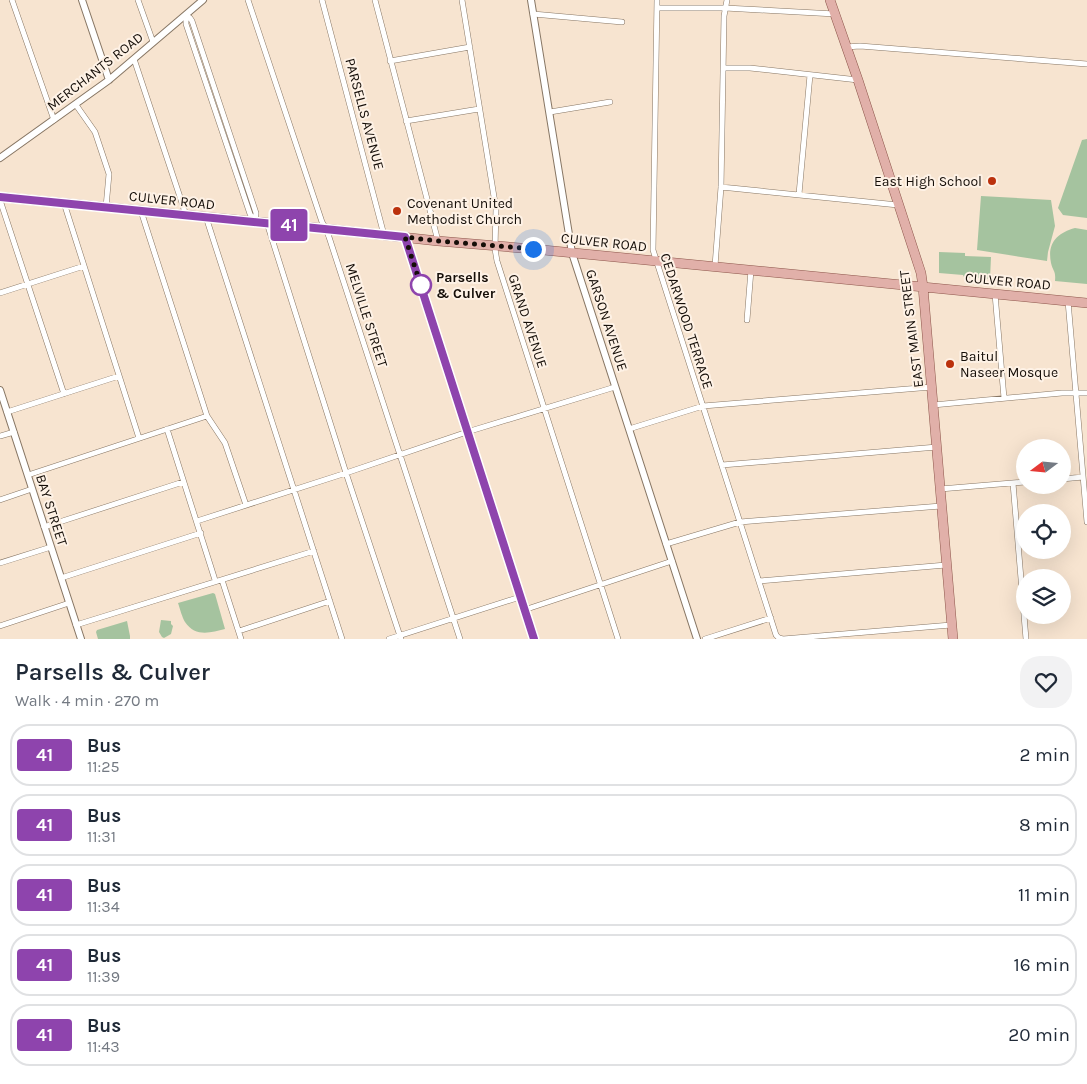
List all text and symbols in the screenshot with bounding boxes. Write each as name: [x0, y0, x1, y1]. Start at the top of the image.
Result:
street label: MERCHANTS ROAD: [44, 29, 147, 114]
street label: PARSELLS AVENUE: [341, 56, 388, 172]
place label: East High School: [874, 173, 982, 190]
marker: East High School: [986, 175, 998, 187]
street label: CULVER ROAD: [128, 188, 216, 213]
place label: Covenant United Methodist Church: [407, 195, 522, 228]
marker: Covenant United Methodist Church: [391, 205, 403, 217]
line badge: 41: [266, 209, 312, 241]
text: 41: [280, 214, 298, 236]
street label: CULVER ROAD: [560, 230, 648, 255]
your location: [521, 237, 546, 262]
street label: CEDARWOOD TERRACE: [657, 251, 717, 391]
street label: MELVILLE STREET: [342, 261, 391, 369]
street label: GARSON AVENUE: [582, 267, 631, 373]
place label: Parsells & Culver: [436, 269, 496, 302]
street label: EAST MAIN STREET: [896, 269, 927, 389]
street label: CULVER ROAD: [964, 269, 1052, 294]
street label: GRAND AVENUE: [504, 272, 551, 370]
marker: Parsells & Culver: [410, 274, 432, 296]
place label: Baitul Naseer Mosque: [960, 348, 1058, 381]
marker: Baitul Naseer Mosque: [944, 358, 956, 370]
north arrow: [1016, 439, 1071, 494]
map controls: [1016, 439, 1071, 624]
street label: BAY STREET: [32, 472, 71, 548]
button: locate: [1016, 504, 1071, 559]
button: layers: [1016, 569, 1071, 624]
button: heart: [1020, 656, 1072, 708]
text: Parsells & Culver: [15, 658, 210, 686]
text: Walk · 4 min · 270 m: [15, 691, 159, 710]
text: Bus: [87, 735, 121, 757]
text: 41: [36, 744, 53, 766]
text: 2 min: [1020, 744, 1070, 766]
text: 11:25: [87, 757, 120, 776]
text: Bus: [87, 805, 121, 827]
text: 41: [36, 814, 53, 836]
text: 8 min: [1019, 814, 1070, 836]
text: 11:31: [87, 827, 116, 846]
text: Bus: [87, 875, 121, 897]
text: 41: [36, 884, 53, 906]
text: 11 min: [1018, 884, 1070, 906]
text: 11:34: [87, 897, 120, 916]
text: Bus: [87, 945, 121, 967]
text: 41: [36, 954, 53, 976]
text: 16 min: [1013, 954, 1070, 976]
text: 11:39: [87, 967, 120, 986]
text: Bus: [87, 1015, 121, 1037]
text: 41: [36, 1024, 53, 1046]
text: 20 min: [1008, 1024, 1070, 1046]
text: 11:43: [87, 1037, 120, 1056]

